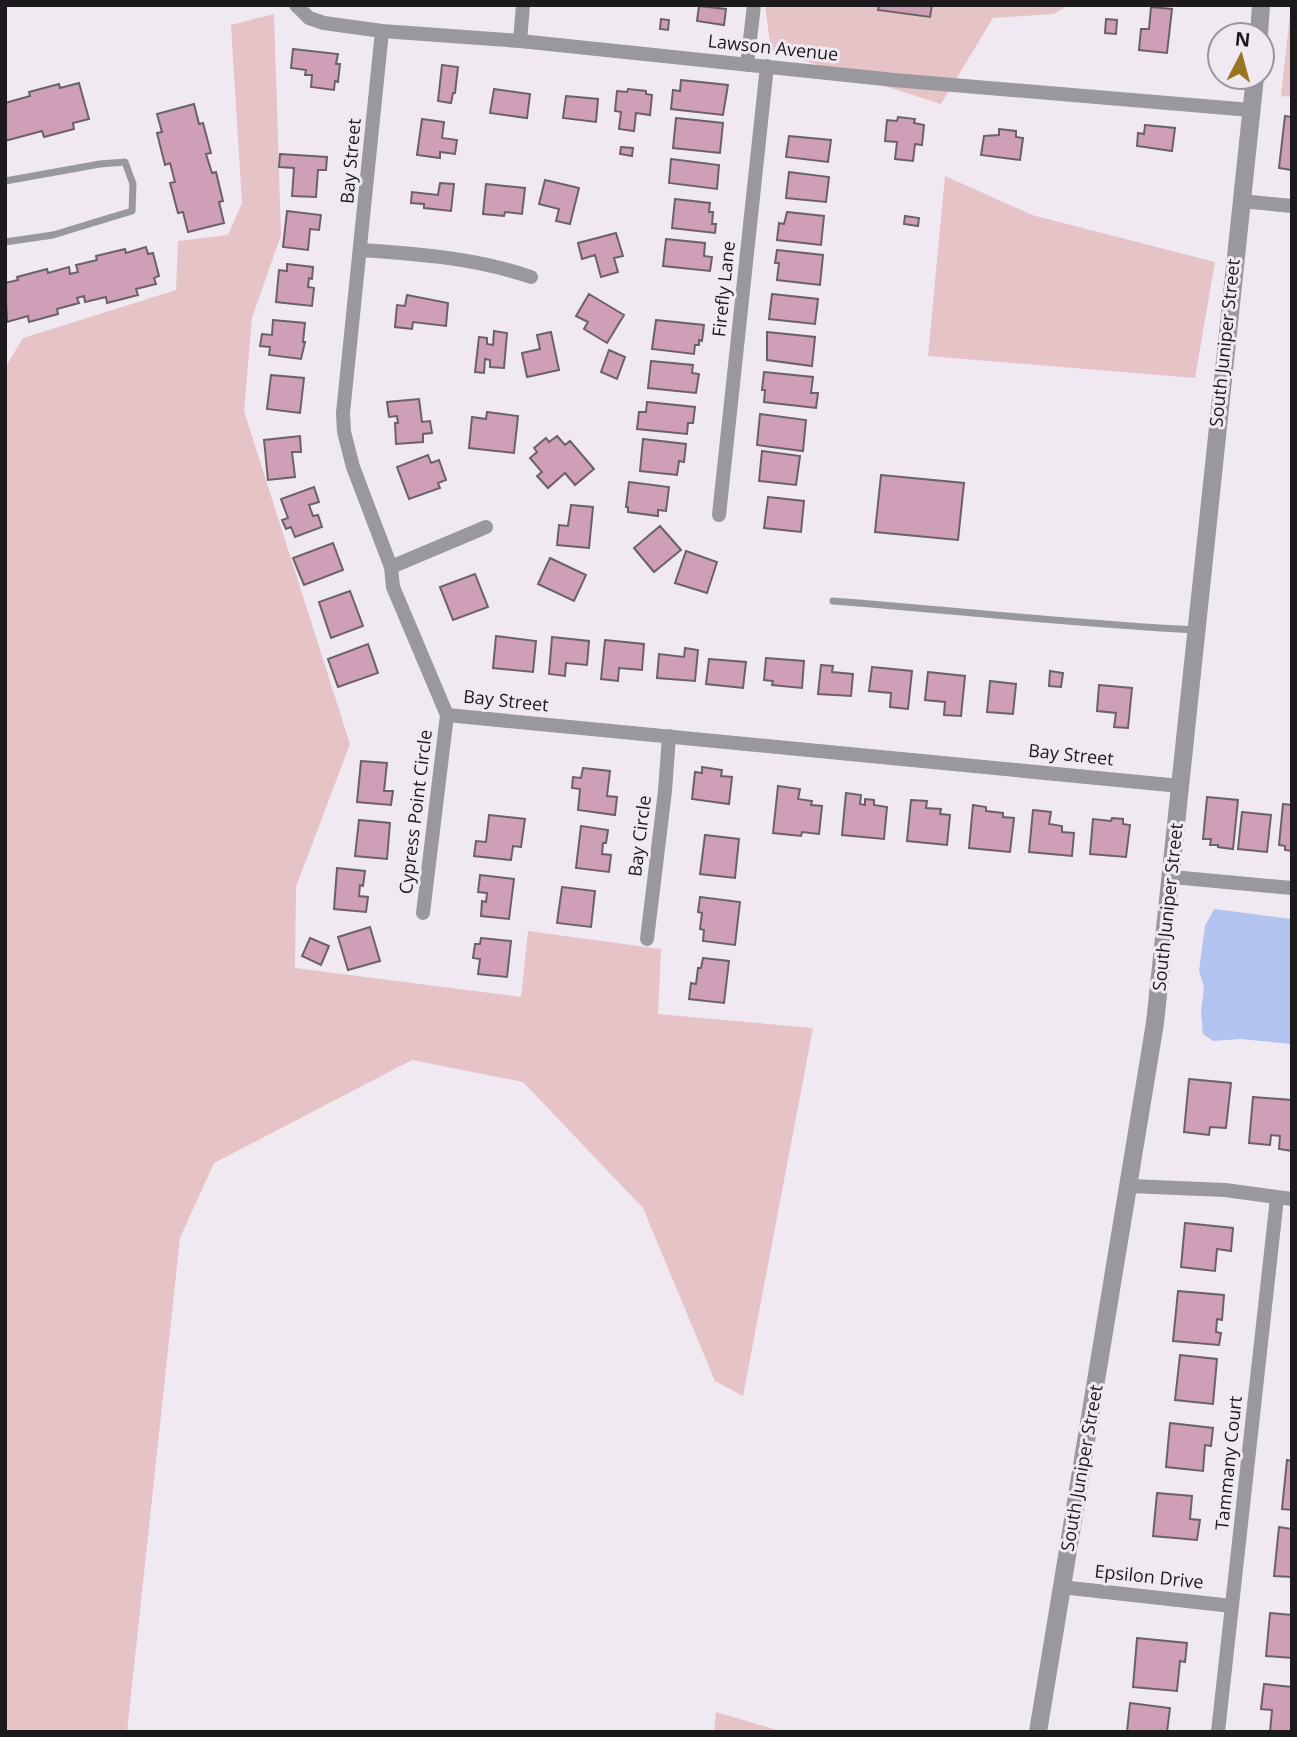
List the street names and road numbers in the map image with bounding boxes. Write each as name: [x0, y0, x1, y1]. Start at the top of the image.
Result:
street label: Lawson Avenue: [707, 28, 840, 66]
street label: Bay Street: [334, 117, 366, 205]
street label: Firefly Lane: [706, 240, 740, 338]
street label: South Juniper Street: [1203, 258, 1245, 428]
street label: Bay Street: [462, 684, 550, 716]
street label: Cypress Point Circle: [393, 728, 437, 895]
street label: Bay Street: [1027, 738, 1115, 770]
street label: Bay Circle: [622, 794, 656, 878]
street label: South Juniper Street: [1146, 822, 1188, 992]
street label: South Juniper Street: [1055, 1383, 1107, 1553]
street label: Tammany Court: [1209, 1395, 1247, 1531]
street label: Epsilon Drive: [1094, 1558, 1205, 1594]

